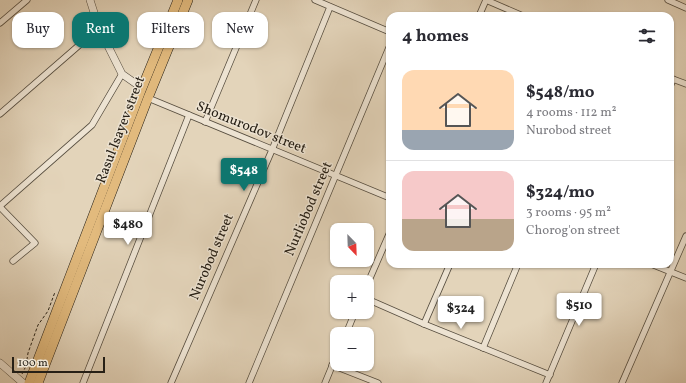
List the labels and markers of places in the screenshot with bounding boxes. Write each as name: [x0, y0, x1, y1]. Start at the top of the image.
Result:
pin: $548: [220, 158, 268, 192]
pin: $480: [104, 212, 152, 246]
pin: $510: [555, 293, 603, 327]
pin: $324: [437, 296, 485, 330]

